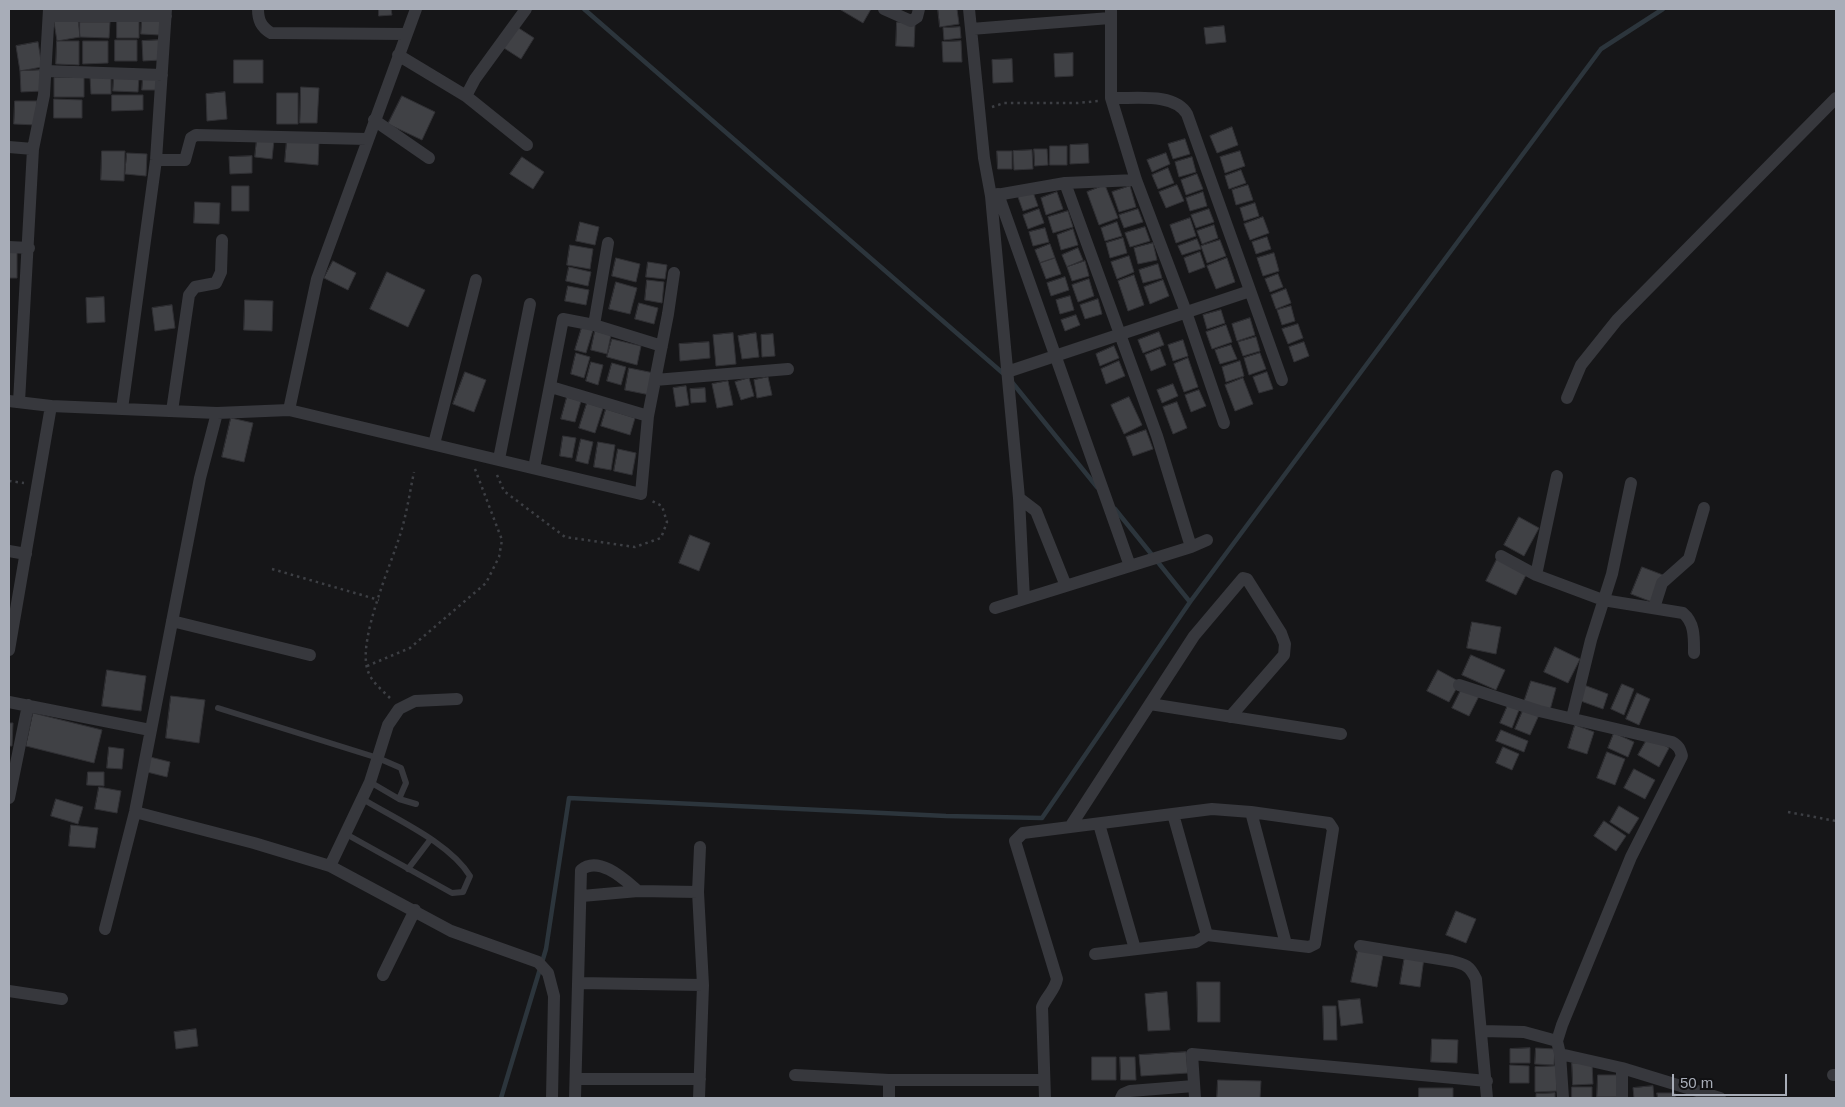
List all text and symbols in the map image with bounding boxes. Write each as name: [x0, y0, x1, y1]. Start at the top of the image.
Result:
scale bar: [1675, 1064, 1790, 1096]
text: 50 m: [1680, 1074, 1713, 1091]

